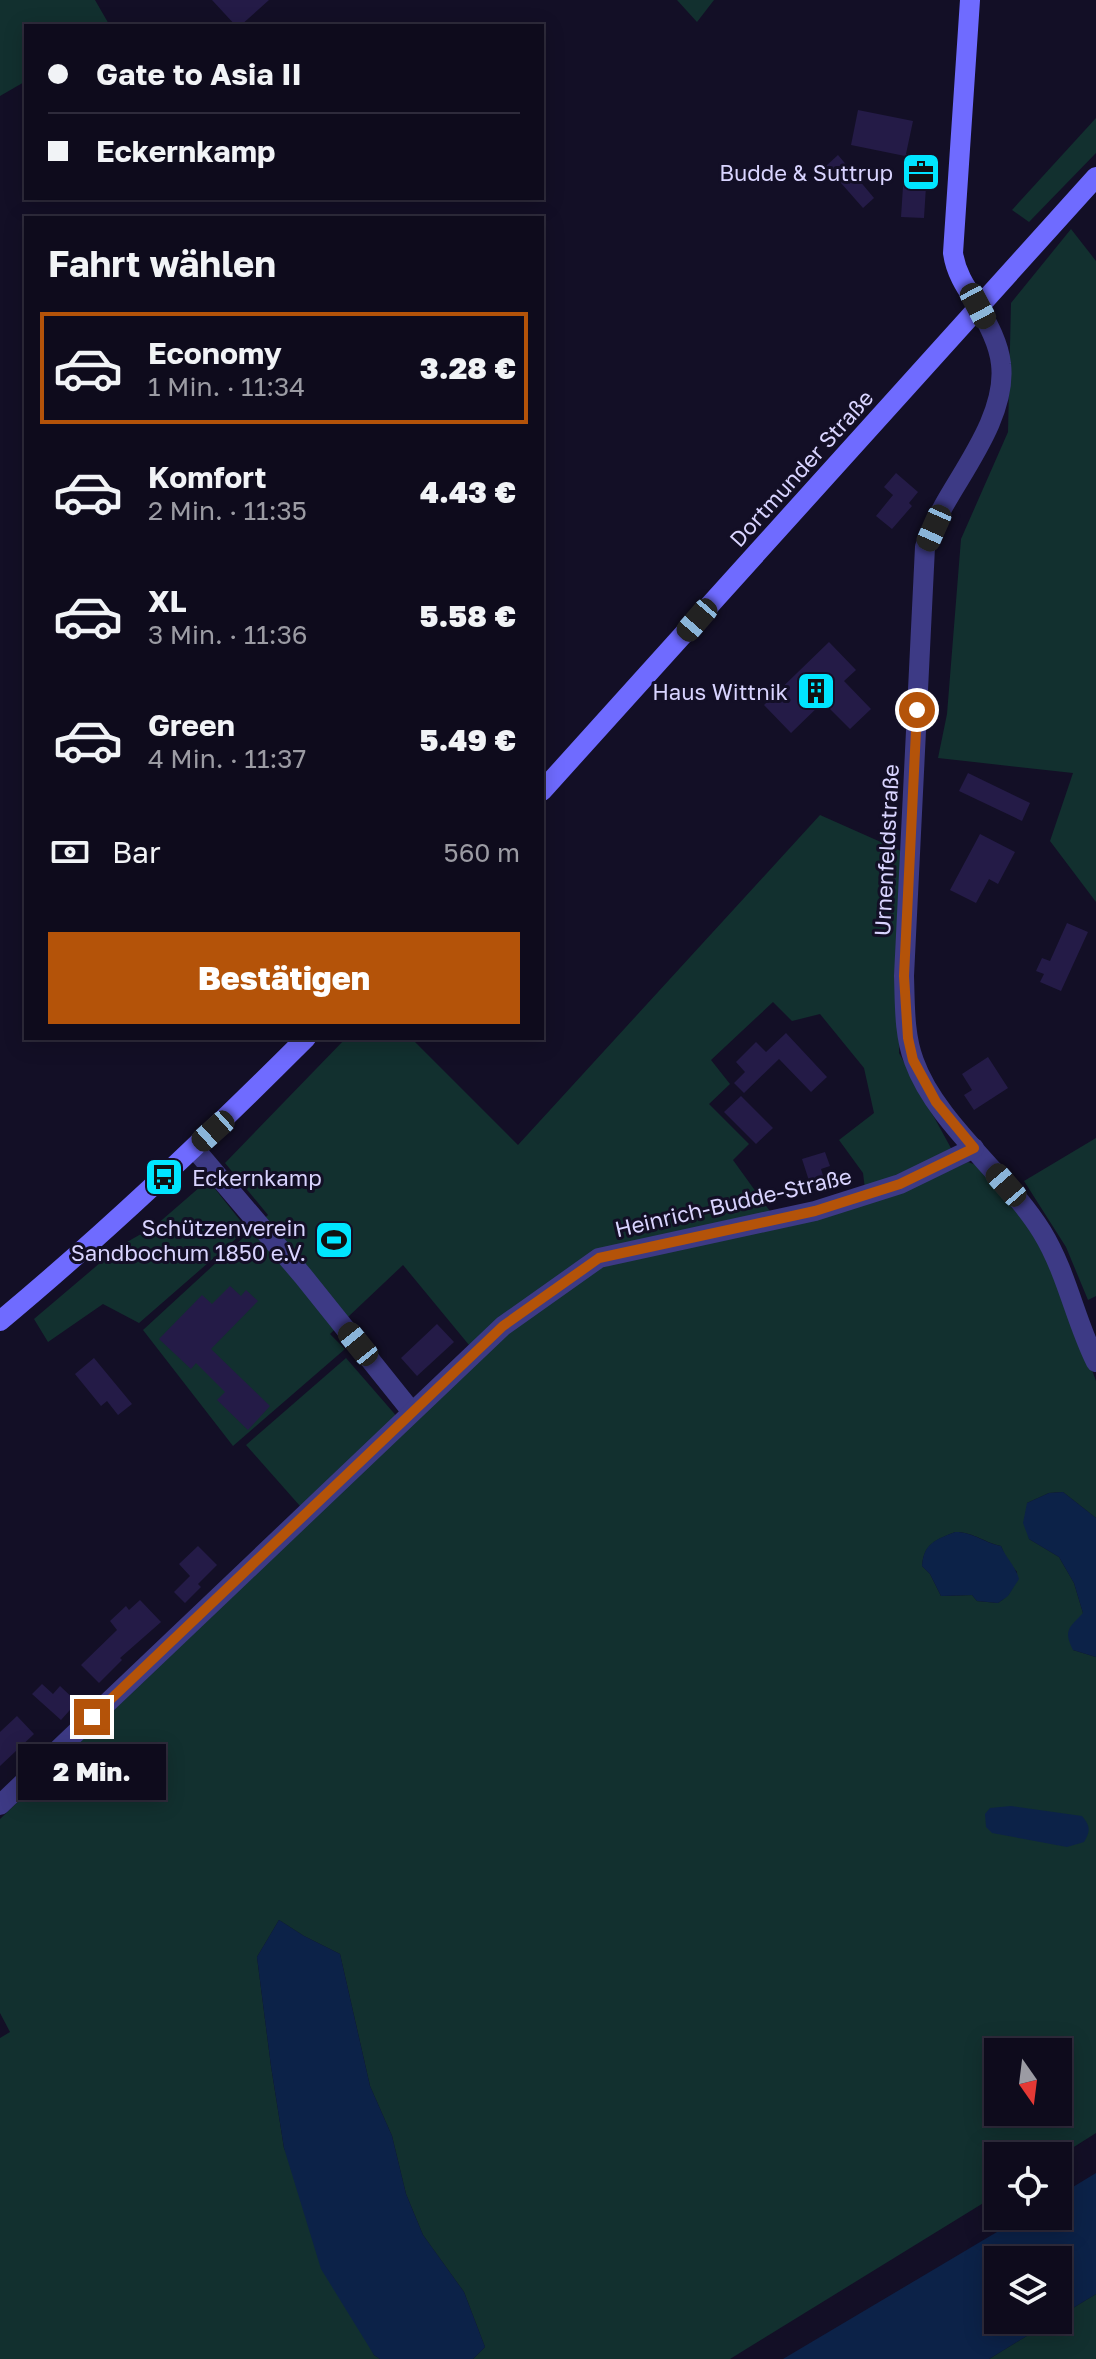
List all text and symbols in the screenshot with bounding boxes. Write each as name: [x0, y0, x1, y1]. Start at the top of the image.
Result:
text: Gate to Asia II: [96, 56, 302, 92]
text: Eckernkamp: [96, 133, 275, 169]
office icon: Budde & Suttrup: [900, 151, 942, 193]
place label: Budde & Suttrup: [719, 159, 893, 186]
text: Fahrt wählen: [48, 242, 276, 285]
car: [956, 279, 1000, 333]
icon: car: [52, 332, 124, 404]
text: Economy: [148, 335, 282, 371]
text: 3.28 €: [420, 350, 516, 386]
text: 1 Min. · 11:34: [148, 371, 305, 402]
street label: Dortmunder Straße: [723, 384, 879, 552]
icon: car: [52, 456, 124, 528]
text: Komfort: [148, 459, 267, 495]
text: 4.43 €: [420, 474, 516, 510]
text: 2 Min. · 11:35: [148, 495, 307, 526]
car: [913, 501, 955, 555]
icon: car: [52, 580, 124, 652]
text: XL: [148, 583, 187, 619]
car: [672, 594, 722, 646]
text: 5.58 €: [420, 598, 516, 634]
text: 3 Min. · 11:36: [148, 619, 308, 650]
building icon: Haus Wittnik: [795, 670, 837, 712]
place label: Haus Wittnik: [652, 678, 788, 705]
route start: [899, 692, 935, 728]
icon: car: [52, 704, 124, 776]
text: Green: [148, 707, 235, 743]
text: 5.49 €: [420, 722, 516, 758]
text: 4 Min. · 11:37: [148, 743, 306, 774]
street label: Urnenfeldstraße: [868, 763, 904, 937]
icon: cash: [48, 830, 92, 874]
text: Bar: [112, 834, 161, 870]
text: 560 m: [444, 837, 520, 868]
button: Bestätigen: [48, 932, 520, 1024]
car: [187, 1106, 239, 1156]
bus stop icon: Eckernkamp: [143, 1156, 185, 1198]
car: [981, 1159, 1031, 1211]
street label: Heinrich-Budde-Straße: [612, 1162, 854, 1242]
place label: Eckernkamp: [192, 1164, 322, 1191]
place label: Schützenverein Sandbochum 1850 e.V.: [71, 1214, 306, 1266]
sports icon: Schützenverein Sandbochum 1850 e.V.: [313, 1219, 355, 1261]
car: [334, 1318, 382, 1370]
route end: [74, 1699, 110, 1735]
callout: 2 Min.: [18, 1745, 166, 1801]
text: 2 Min.: [53, 1756, 131, 1787]
north arrow: [984, 2038, 1072, 2126]
map controls: [984, 2038, 1072, 2334]
button: locate: [984, 2142, 1072, 2230]
button: layers: [984, 2246, 1072, 2334]

